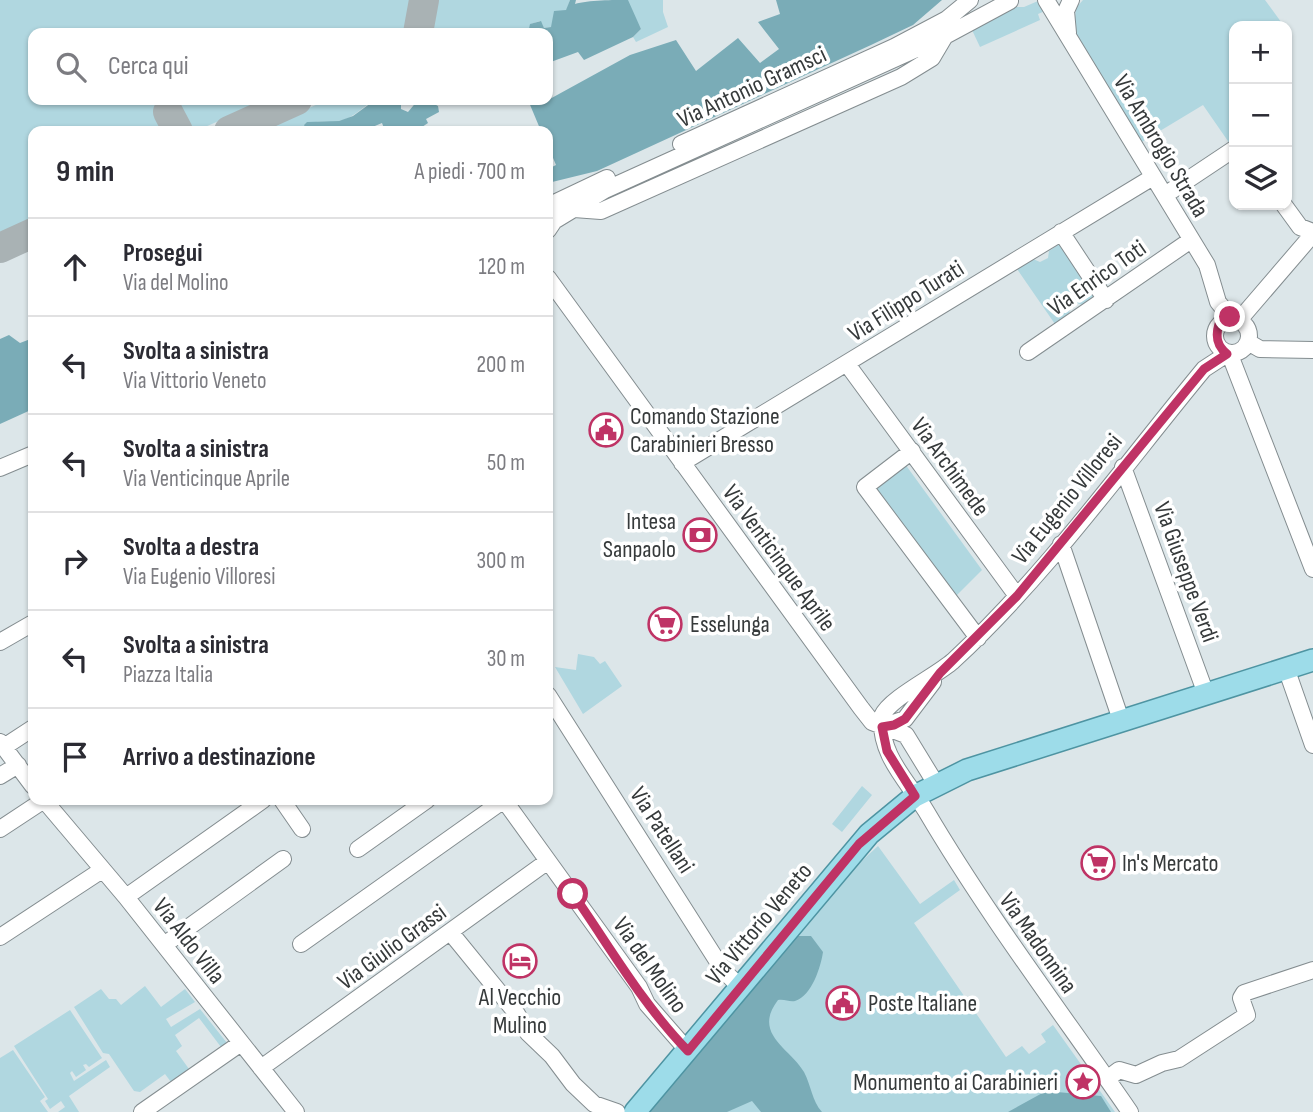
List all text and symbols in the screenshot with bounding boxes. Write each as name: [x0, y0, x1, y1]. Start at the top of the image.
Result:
map controls: [1229, 21, 1292, 210]
button: +: [1229, 21, 1292, 84]
search box: [28, 28, 553, 105]
street label: Via Antonio Gramsci: [673, 40, 831, 134]
icon: search: [52, 48, 90, 86]
text: Cerca qui: [108, 51, 189, 82]
street label: Via Ambrogio Strada: [1107, 69, 1215, 223]
button: −: [1229, 84, 1292, 147]
button: layers: [1229, 147, 1292, 210]
text: 9 min: [56, 154, 114, 190]
text: A piedi · 700 m: [415, 158, 525, 186]
street label: Via Enrico Toti: [1042, 234, 1152, 322]
text: Prosegui: [123, 238, 202, 269]
icon: ahead: [56, 248, 94, 286]
text: 120 m: [479, 253, 525, 281]
street label: Via Filippo Turati: [843, 254, 969, 348]
text: Via del Molino: [123, 269, 229, 297]
route end: [1214, 301, 1245, 332]
text: Svolta a sinistra: [123, 336, 269, 367]
icon: left: [56, 346, 94, 384]
text: 200 m: [477, 351, 525, 379]
text: Via Vittorio Veneto: [123, 367, 267, 395]
place label: Comando Stazione Carabinieri Bresso: [630, 402, 780, 459]
public building icon: Comando Stazione Carabinieri Bresso: [587, 411, 625, 449]
street label: Via Archimede: [905, 412, 995, 522]
street label: Via Eugenio Villoresi: [1006, 428, 1128, 570]
text: Svolta a sinistra: [123, 434, 269, 465]
icon: left: [56, 444, 94, 482]
text: 50 m: [487, 449, 525, 477]
text: Via Venticinque Aprile: [123, 465, 290, 493]
street label: Via Venticinque Aprile: [716, 479, 842, 637]
street label: Via Giuseppe Verdi: [1147, 498, 1225, 646]
place label: Intesa Sanpaolo: [603, 507, 676, 564]
bank icon: Intesa Sanpaolo: [681, 516, 719, 554]
text: Svolta a destra: [123, 532, 259, 563]
icon: right: [56, 542, 94, 580]
text: 300 m: [476, 547, 525, 575]
text: Via Eugenio Villoresi: [123, 563, 276, 591]
supermarket icon: Esselunga: [646, 605, 684, 643]
place label: Esselunga: [690, 610, 770, 639]
text: Svolta a sinistra: [123, 630, 269, 661]
icon: left: [56, 640, 94, 678]
text: 30 m: [487, 645, 525, 673]
text: Piazza Italia: [123, 661, 213, 689]
icon: arrive: [56, 738, 94, 776]
text: Arrivo a destinazione: [123, 742, 316, 773]
street label: Via Patellani: [623, 781, 701, 879]
supermarket icon: In's Mercato: [1079, 844, 1117, 882]
place label: In's Mercato: [1122, 849, 1218, 878]
street label: Via Vittorio Veneto: [700, 857, 818, 991]
route start: [557, 878, 588, 909]
street label: Via Madonnina: [993, 887, 1083, 999]
street label: Via Aldo Villa: [147, 892, 231, 990]
street label: Via Giulio Grassi: [332, 898, 452, 996]
street label: Via del Molino: [607, 912, 693, 1018]
hotel icon: Al Vecchio Mulino: [501, 942, 539, 980]
place label: Al Vecchio Mulino: [478, 983, 561, 1040]
public building icon: Poste Italiane: [824, 984, 862, 1022]
place label: Poste Italiane: [868, 989, 977, 1018]
place icon: Monumento ai Carabinieri: [1064, 1063, 1102, 1101]
place label: Monumento ai Carabinieri: [853, 1068, 1058, 1097]

